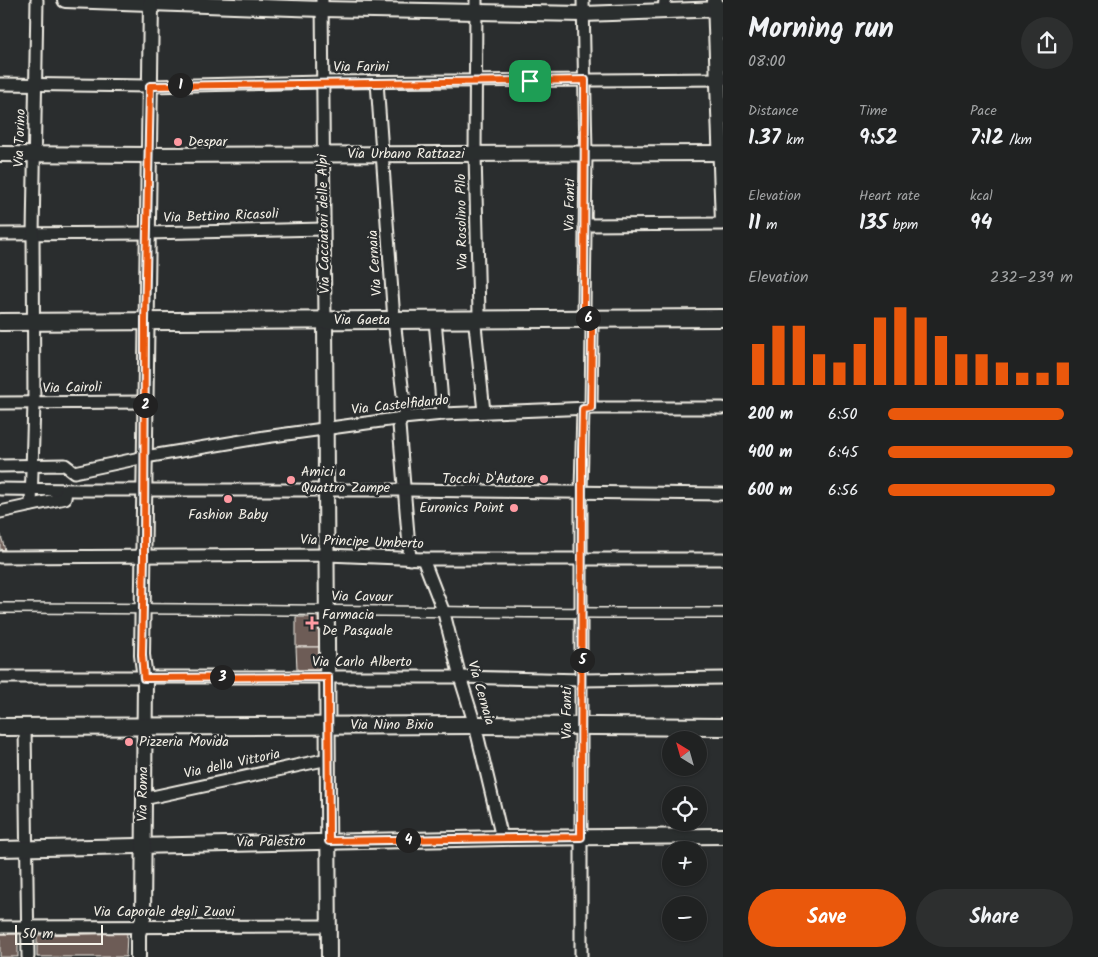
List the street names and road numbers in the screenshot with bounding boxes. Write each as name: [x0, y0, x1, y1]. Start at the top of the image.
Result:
street label: Via Farini: [333, 56, 389, 78]
street label: Via Torino: [8, 108, 32, 168]
street label: Via Urbano Rattazzi: [347, 143, 465, 165]
street label: Via Cacciatori delle Alpi: [312, 153, 336, 294]
street label: Via Rosolino Pilo: [450, 173, 474, 271]
street label: Via Fanti: [559, 178, 581, 232]
street label: Via Bettino Ricasoli: [163, 203, 280, 229]
street label: Via Cernaia: [362, 229, 388, 297]
street label: Via Gaeta: [334, 309, 390, 331]
street label: Via Cairoli: [42, 376, 102, 400]
street label: Via Castelfidardo: [350, 389, 450, 421]
street label: Via Principe Umberto: [300, 529, 424, 555]
street label: Via Cavour: [331, 585, 394, 609]
street label: Via Carlo Alberto: [312, 651, 412, 673]
street label: Via Cernaia: [461, 658, 501, 728]
street label: Via Fanti: [556, 686, 578, 740]
street label: Via Nino Bixio: [350, 714, 434, 736]
street label: Via della Vittoria: [182, 743, 282, 785]
street label: Via Roma: [132, 766, 154, 822]
street label: Via Palestro: [236, 830, 306, 854]
street label: Via Caporale degli Zuavi: [93, 901, 235, 923]

